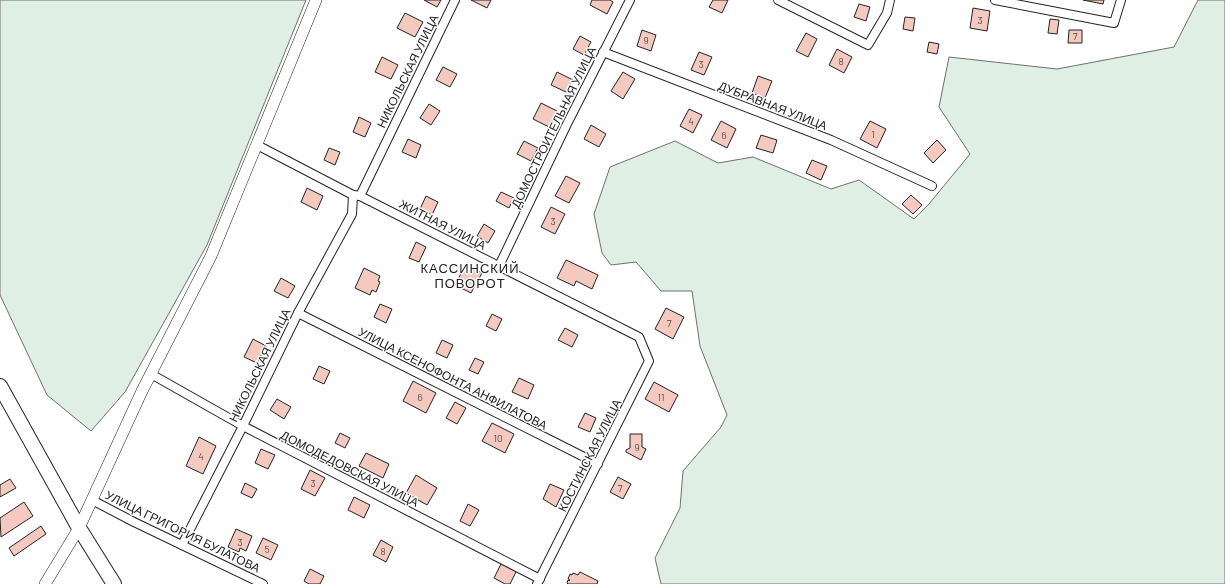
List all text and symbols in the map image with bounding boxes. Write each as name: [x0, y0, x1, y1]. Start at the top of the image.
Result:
street label: НИКОЛЬСКАЯ УЛИЦА: [373, 12, 441, 130]
house number: 3: [977, 14, 983, 26]
house number: 7: [1073, 30, 1078, 42]
house number: 9: [643, 34, 649, 46]
street label: ДОМОСТРОИТЕЛЬНАЯ УЛИЦА: [508, 44, 599, 210]
house number: 8: [838, 55, 844, 67]
house number: 3: [698, 58, 704, 70]
street label: ДУБРАВНАЯ УЛИЦА: [716, 78, 829, 133]
house number: 4: [688, 115, 694, 127]
house number: 1: [871, 128, 875, 140]
house number: 6: [721, 129, 727, 141]
street label: ЖИТНАЯ УЛИЦА: [397, 196, 489, 253]
house number: 3: [550, 215, 556, 227]
district label: КАССИНСКИЙ ПОВОРОТ: [420, 260, 520, 291]
street label: НИКОЛЬСКАЯ УЛИЦА: [225, 306, 293, 424]
house number: 7: [667, 317, 672, 329]
street label: УЛИЦА КСЕНОФОНТА АНФИЛАТОВА: [356, 324, 550, 433]
house number: 6: [417, 391, 423, 403]
house number: 11: [657, 391, 665, 403]
street label: КОСТИНСКАЯ УЛИЦА: [555, 396, 624, 514]
street label: ДОМОДЕДОВСКАЯ УЛИЦА: [278, 427, 421, 510]
house number: 10: [493, 432, 503, 444]
house number: 9: [634, 441, 640, 453]
house number: 4: [198, 450, 204, 462]
house number: 3: [310, 477, 316, 489]
house number: 7: [618, 482, 623, 494]
street label: УЛИЦА ГРИГОРИЯ БУЛАТОВА: [103, 487, 263, 576]
house number: 3: [237, 536, 243, 548]
house number: 5: [264, 543, 270, 555]
house number: 8: [380, 545, 386, 557]

